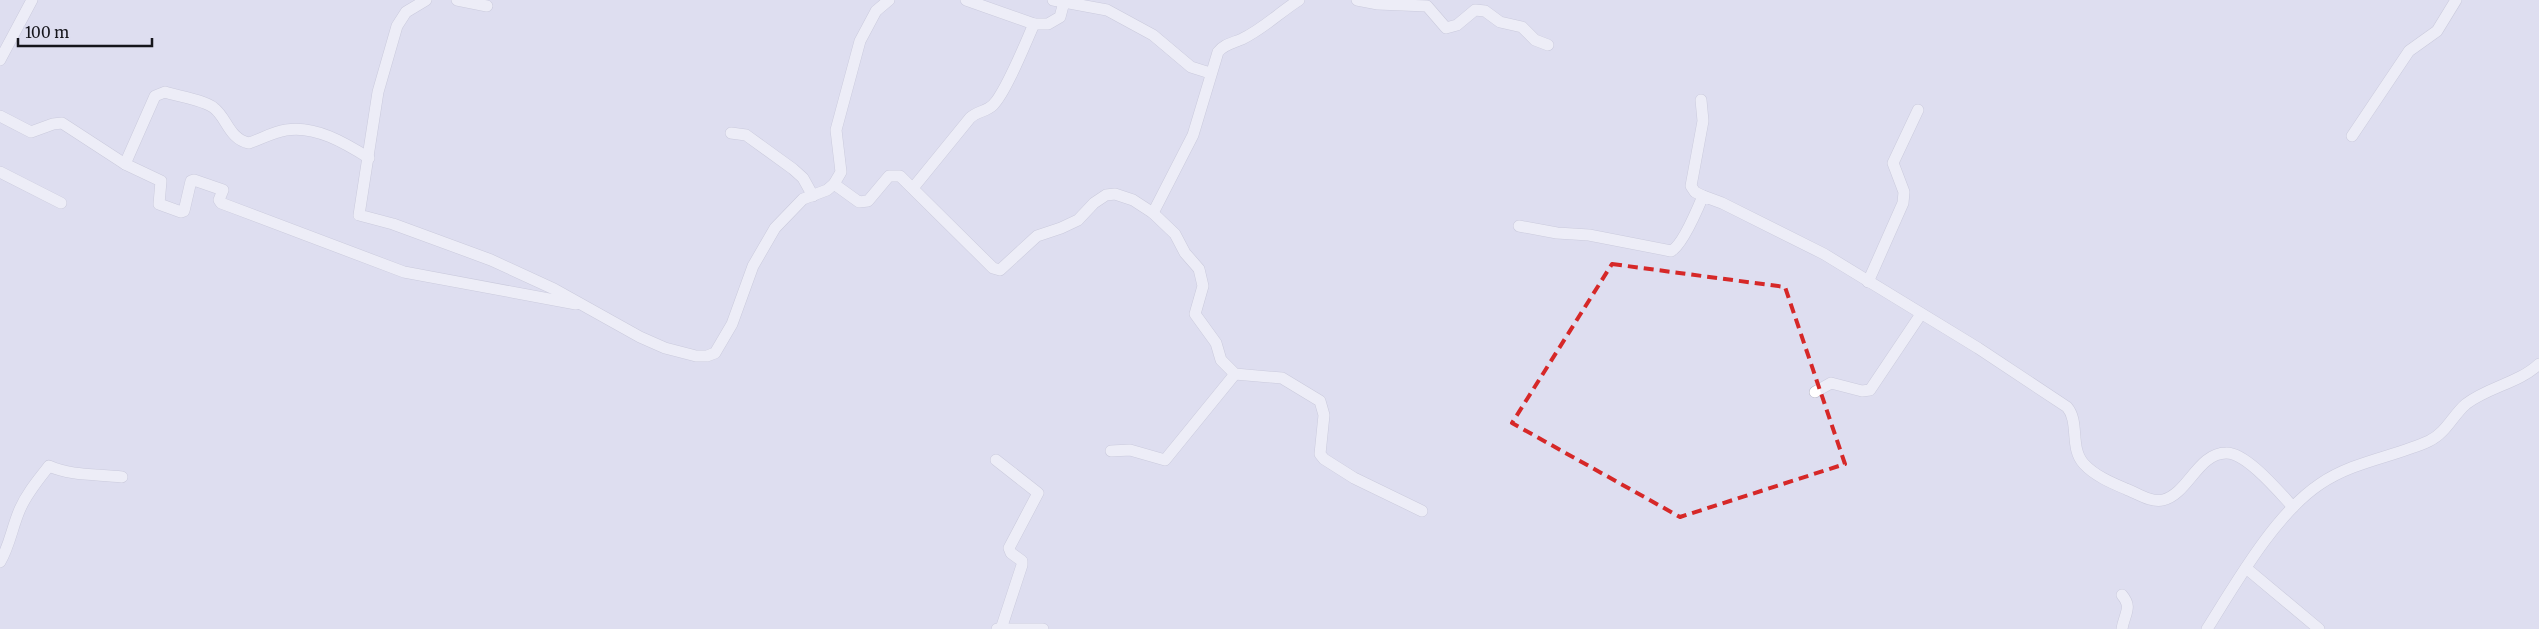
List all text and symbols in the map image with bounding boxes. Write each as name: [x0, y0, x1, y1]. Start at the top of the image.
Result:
scale bar: [18, 15, 151, 47]
text: 100 m: [25, 23, 69, 42]

